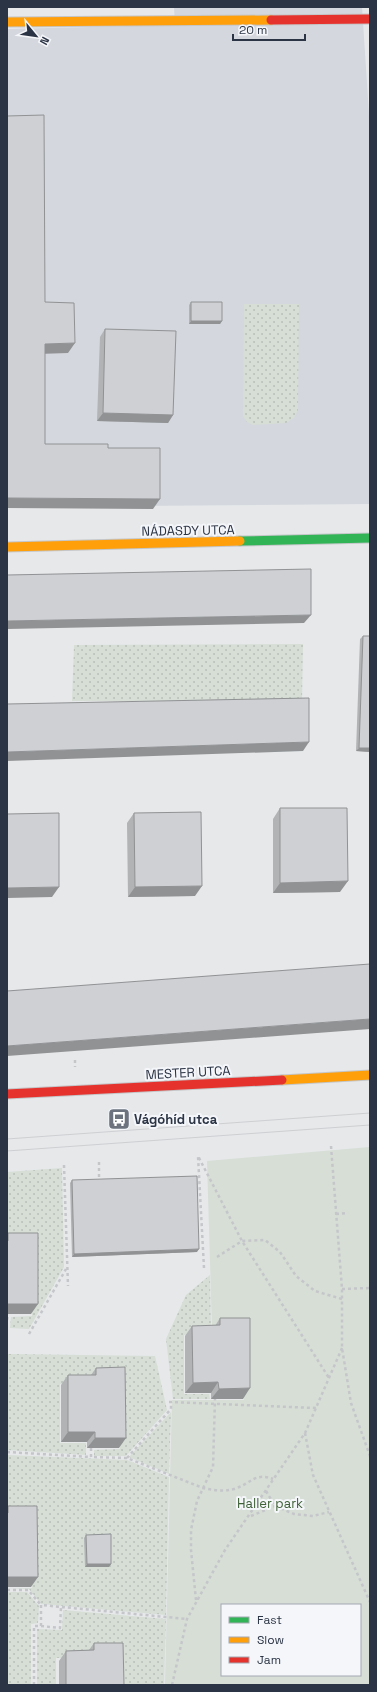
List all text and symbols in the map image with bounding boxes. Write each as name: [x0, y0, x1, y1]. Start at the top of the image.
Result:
north arrow: [16, 16, 56, 56]
scale bar: [233, 16, 305, 42]
text: 20 m: [239, 22, 267, 38]
text: N: [37, 34, 53, 47]
street label: NÁDASDY UTCA: [141, 521, 235, 540]
street label: MESTER UTCA: [145, 1062, 231, 1083]
bus stop icon: Vágóhíd utca: [106, 1106, 132, 1132]
place label: Vágóhíd utca: [134, 1111, 218, 1128]
park label: Haller park: [237, 1495, 303, 1512]
legend: [221, 1604, 361, 1676]
text: Fast: [257, 1612, 282, 1628]
text: Slow: [257, 1632, 284, 1648]
text: Jam: [257, 1652, 281, 1668]

